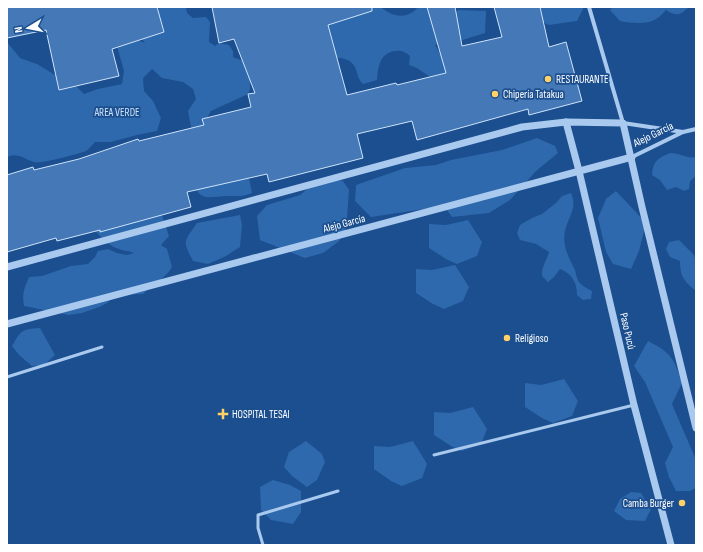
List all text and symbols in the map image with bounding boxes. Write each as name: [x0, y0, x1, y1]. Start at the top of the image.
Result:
north arrow: [8, 8, 48, 48]
text: N: [12, 26, 26, 34]
place label: RESTAURANTE: [556, 73, 609, 86]
marker: RESTAURANTE: [543, 74, 553, 84]
place label: Chipería Tatakua: [503, 88, 564, 101]
marker: Chipería Tatakua: [490, 89, 500, 99]
park label: AREA VERDE: [93, 106, 140, 119]
street label: Alejo García: [630, 119, 675, 150]
street label: Alejo García: [321, 212, 367, 236]
street label: Paso Pucú: [617, 312, 638, 351]
place label: Religioso: [515, 332, 549, 345]
marker: Religioso: [502, 333, 512, 343]
marker: HOSPITAL TESAI: [217, 408, 229, 420]
place label: HOSPITAL TESAI: [232, 408, 290, 421]
place label: Camba Burger: [623, 497, 674, 510]
marker: Camba Burger: [677, 498, 687, 508]

